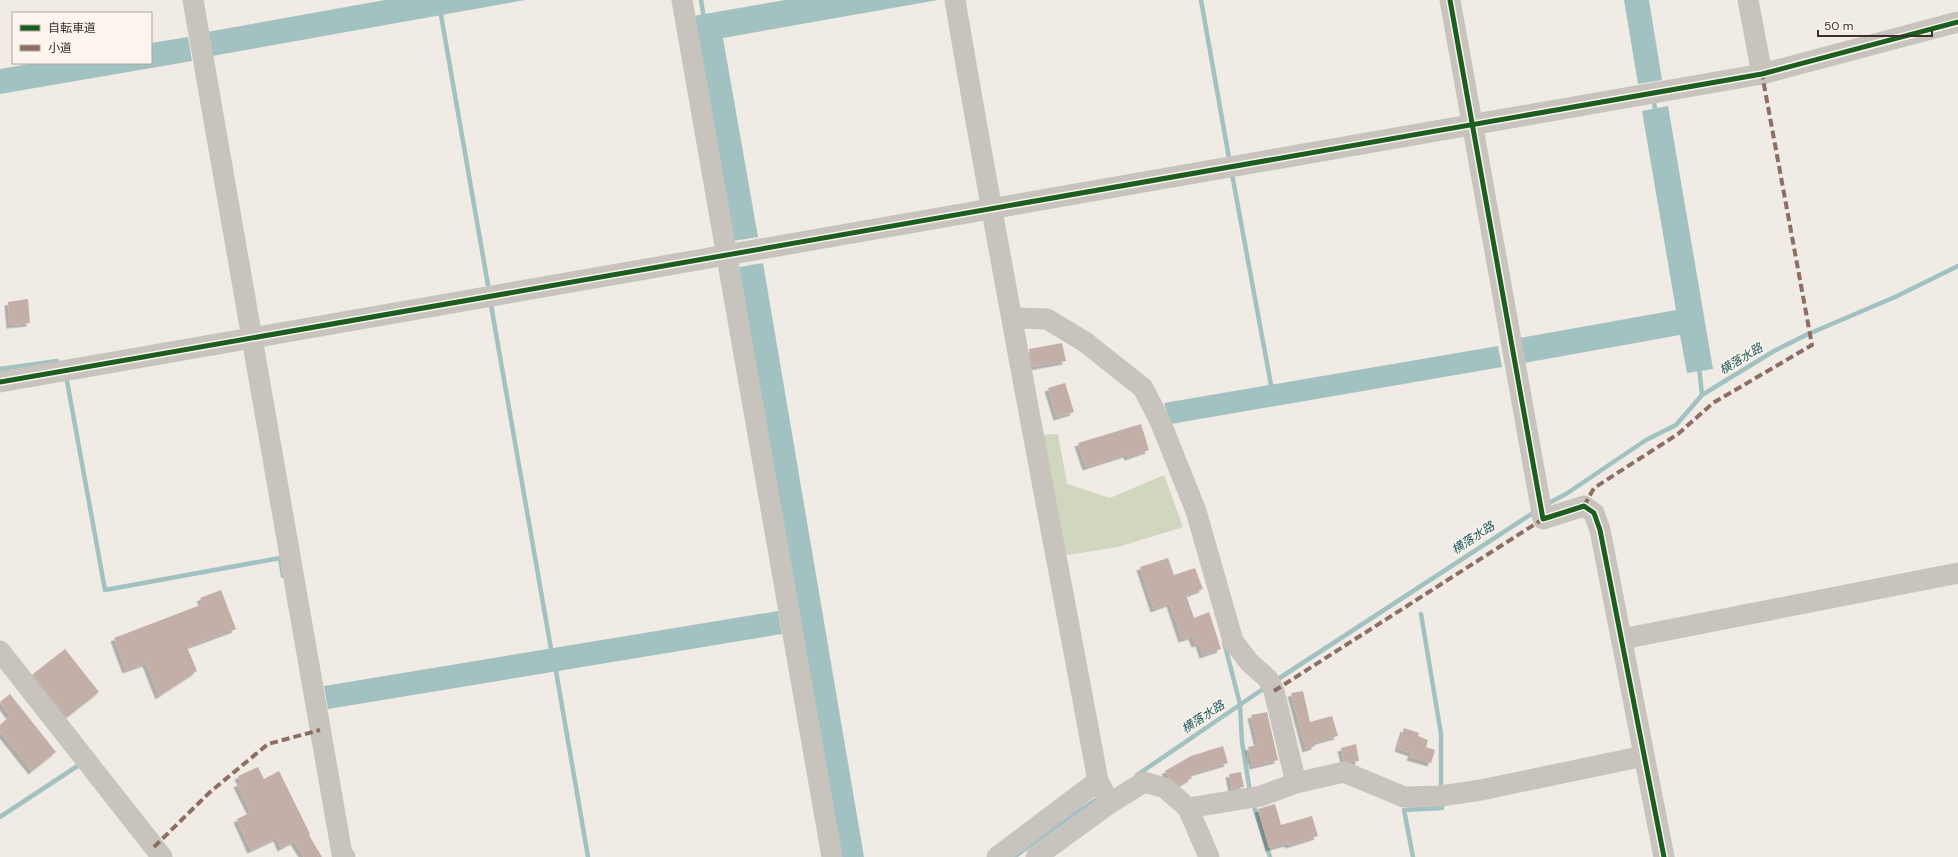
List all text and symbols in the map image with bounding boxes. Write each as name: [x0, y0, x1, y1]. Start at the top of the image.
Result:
legend: [12, 12, 152, 64]
scale bar: [1818, 12, 1932, 38]
text: 50 m: [1824, 18, 1853, 34]
text: 自転車道: [48, 20, 96, 36]
text: 小道: [48, 40, 72, 56]
water label: 横落水路: [1716, 339, 1767, 378]
water label: 横落水路: [1449, 518, 1498, 558]
water label: 横落水路: [1179, 697, 1228, 737]

